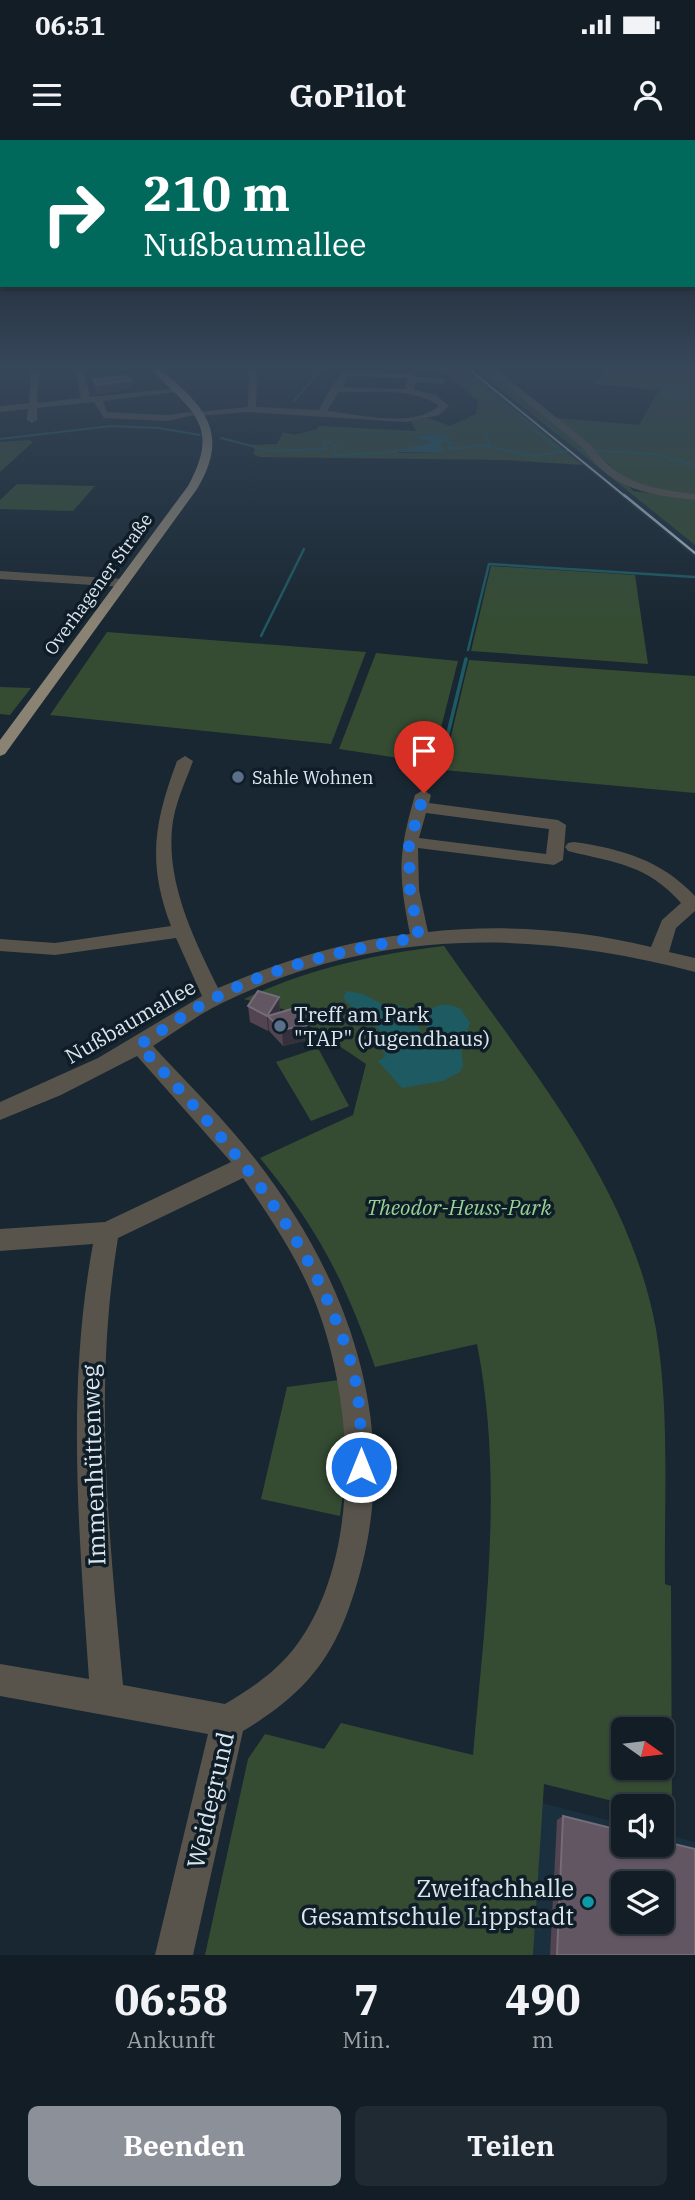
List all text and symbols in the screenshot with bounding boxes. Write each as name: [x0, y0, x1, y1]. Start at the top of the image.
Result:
text: 06:51: [35, 8, 105, 42]
text: GoPilot: [289, 74, 406, 116]
icon: menu: [28, 76, 66, 114]
icon: person: [629, 76, 667, 114]
text: 210 m: [143, 161, 290, 224]
icon: right: [28, 168, 119, 259]
text: Nußbaumallee: [143, 223, 366, 265]
street label: Overhagener Straße: [39, 509, 157, 659]
pin: [394, 721, 454, 793]
icon: arrive: [405, 732, 443, 770]
place label: Sahle Wohnen: [252, 766, 374, 789]
marker: Sahle Wohnen: [230, 769, 246, 785]
street label: Nußbaumallee: [60, 972, 200, 1070]
place label: Treff am Park "TAP" (Jugendhaus): [294, 1000, 490, 1052]
marker: Treff am Park "TAP" (Jugendhaus): [272, 1018, 288, 1034]
park label: Theodor-Heuss-Park: [366, 1193, 552, 1221]
street label: Immenhüttenweg: [73, 1364, 113, 1566]
position arrow: [324, 1430, 398, 1504]
north arrow: [611, 1717, 674, 1780]
map controls: [611, 1717, 674, 1934]
street label: Weidegrund: [179, 1729, 241, 1871]
button: sound: [611, 1794, 674, 1857]
button: layers: [611, 1871, 674, 1934]
place label: Zweifachhalle Gesamtschule Lippstadt: [301, 1872, 574, 1932]
marker: Zweifachhalle Gesamtschule Lippstadt: [580, 1894, 596, 1910]
text: 06:58: [114, 1972, 228, 2027]
text: 7: [354, 1972, 379, 2027]
text: 490: [505, 1972, 581, 2027]
text: Ankunft: [127, 2024, 215, 2054]
text: Min.: [342, 2024, 391, 2054]
text: m: [532, 2024, 554, 2054]
button: Beenden: [28, 2106, 341, 2186]
button: Teilen: [355, 2106, 667, 2186]

